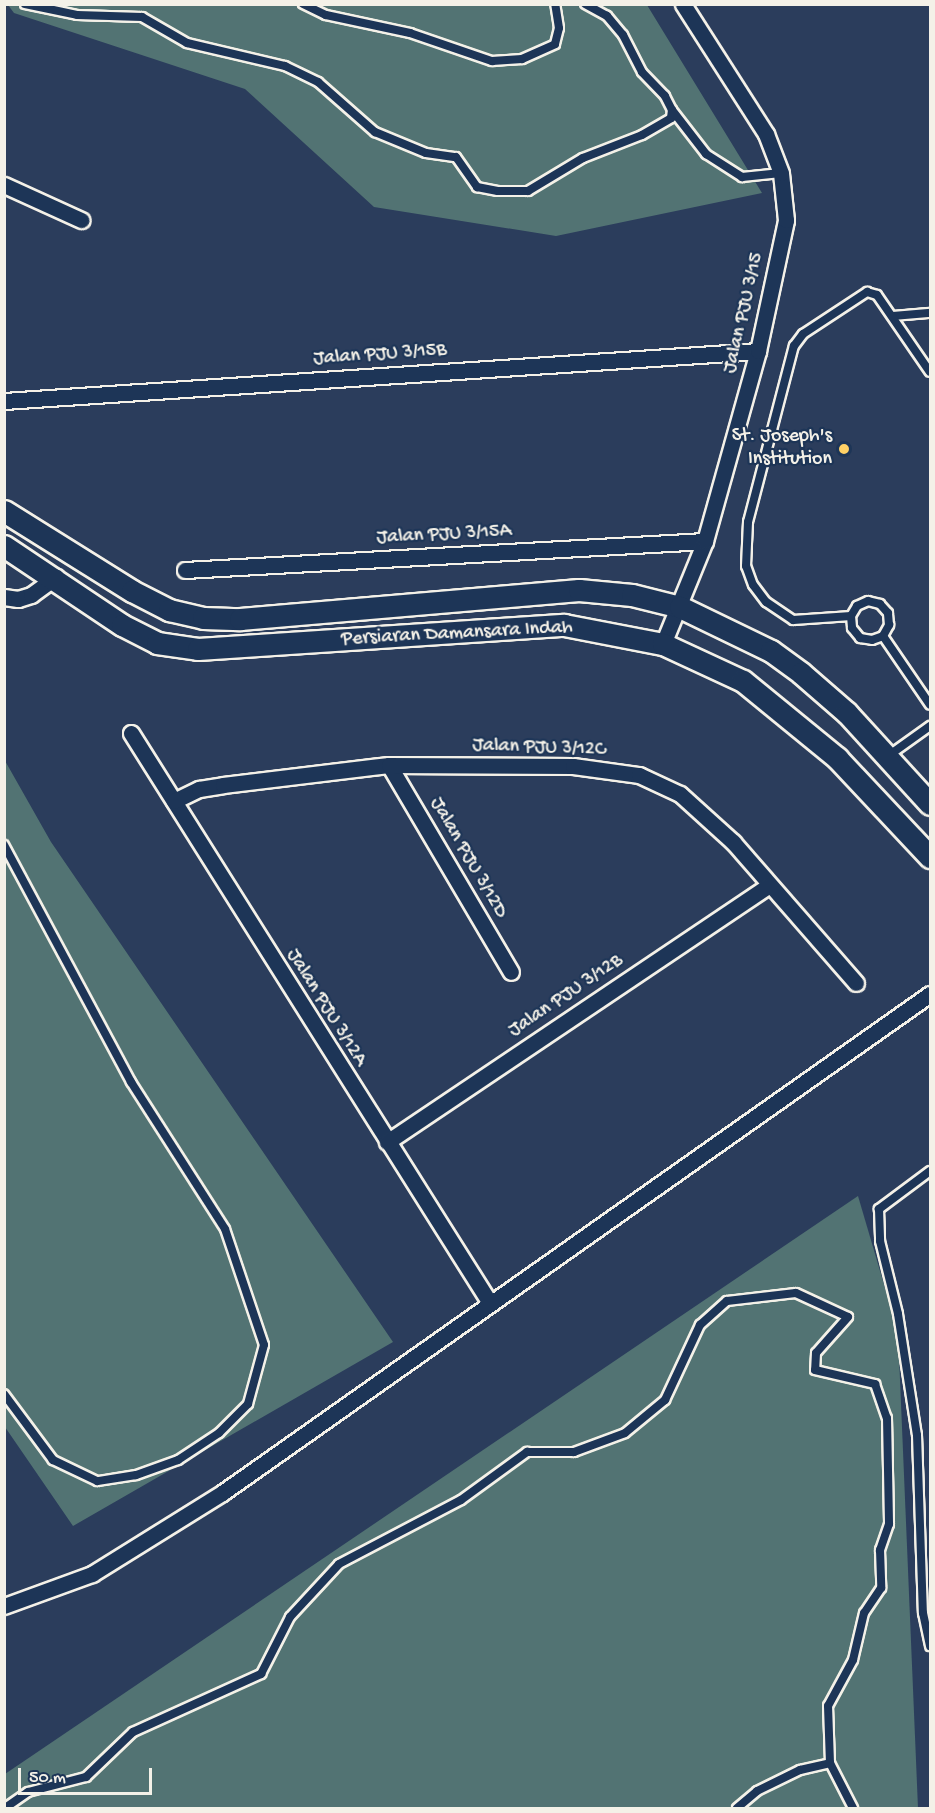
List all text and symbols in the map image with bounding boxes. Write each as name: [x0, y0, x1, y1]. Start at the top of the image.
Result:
street label: Jalan PJU 3/15: [718, 250, 770, 376]
street label: Jalan PJU 3/15B: [313, 338, 447, 372]
place label: St. Joseph's Institution: [732, 425, 832, 472]
marker: St. Joseph's Institution: [837, 442, 851, 456]
street label: Jalan PJU 3/15A: [376, 519, 512, 551]
street label: Persiaran Damansara Indah: [341, 616, 573, 652]
street label: Jalan PJU 3/12C: [472, 734, 606, 762]
street label: Jalan PJU 3/12D: [424, 793, 512, 923]
street label: Jalan PJU 3/12A: [280, 945, 372, 1071]
street label: Jalan PJU 3/12B: [504, 949, 628, 1043]
scale bar: [21, 1756, 154, 1794]
text: 50 m: [29, 1768, 66, 1789]

